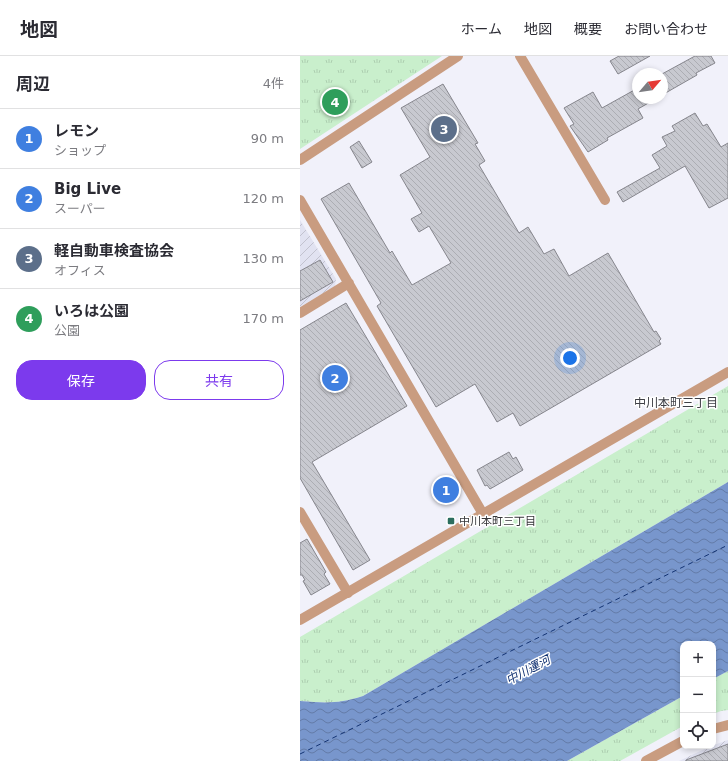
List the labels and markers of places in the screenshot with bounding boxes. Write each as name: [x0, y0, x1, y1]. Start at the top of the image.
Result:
pin: 4: [322, 87, 348, 117]
pin: 3: [431, 114, 457, 144]
pin: 2: [322, 363, 348, 393]
pin: 1: [433, 475, 459, 505]
place label: 中川本町三丁目: [459, 515, 536, 528]
marker: 中川本町三丁目: [446, 516, 456, 526]

